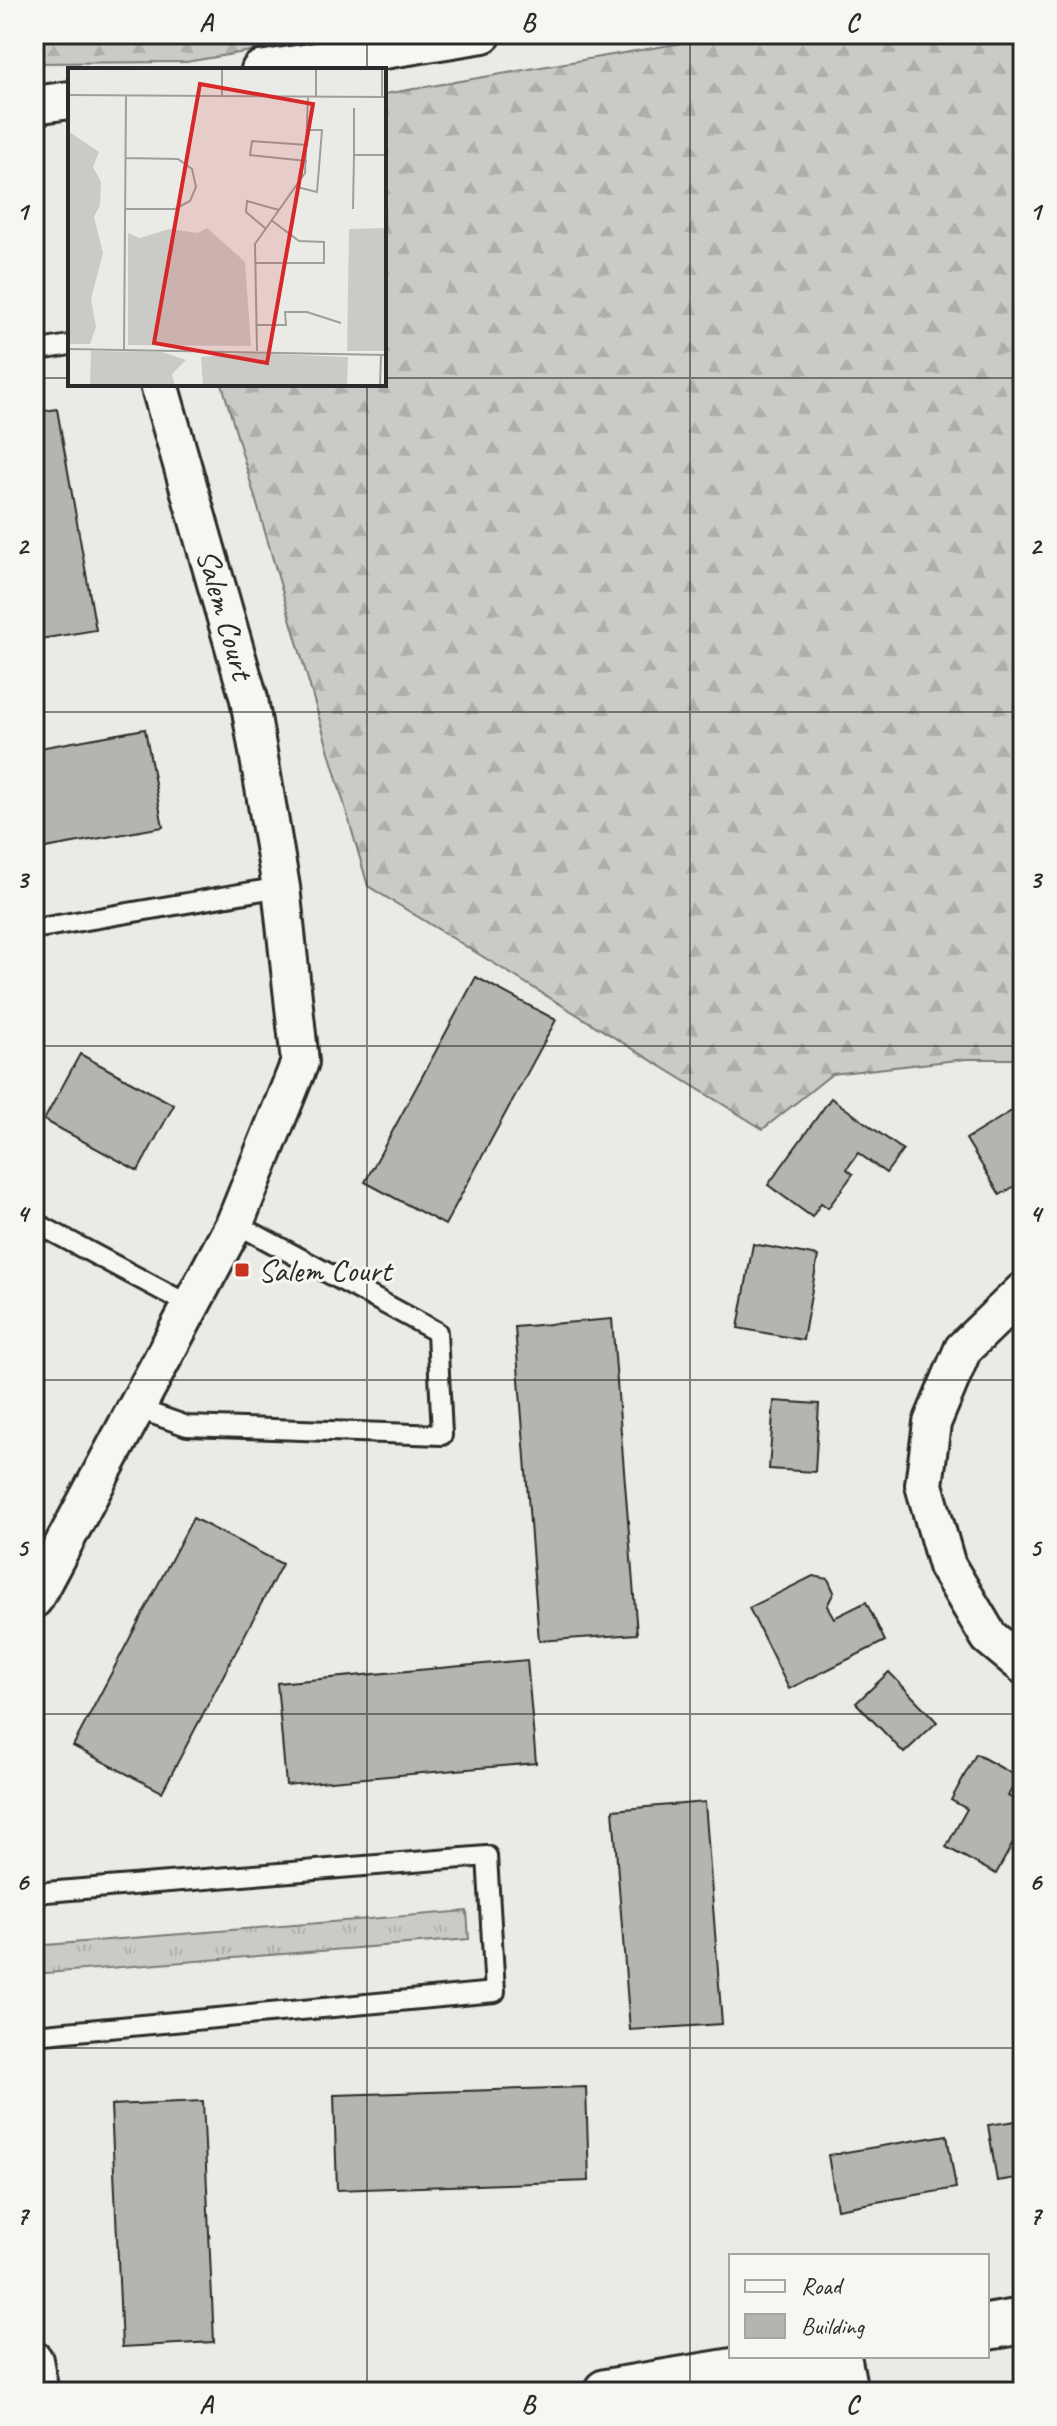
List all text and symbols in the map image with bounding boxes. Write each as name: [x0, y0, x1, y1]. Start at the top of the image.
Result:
text: A: [199, 6, 214, 39]
text: B: [521, 6, 537, 39]
text: C: [846, 6, 862, 39]
inset map: [68, 68, 386, 386]
text: 1: [16, 195, 31, 228]
text: 1: [1029, 195, 1044, 228]
text: 2: [16, 529, 30, 562]
text: 2: [1029, 529, 1043, 562]
street label: Salem Court: [187, 544, 264, 687]
text: 3: [16, 863, 30, 896]
text: 3: [1029, 863, 1043, 896]
text: 4: [16, 1197, 31, 1230]
text: 4: [1029, 1197, 1044, 1230]
place label: Salem Court: [258, 1250, 394, 1291]
marker: Salem Court: [233, 1261, 251, 1279]
text: 5: [16, 1531, 30, 1564]
text: 5: [1029, 1531, 1043, 1564]
text: 6: [16, 1865, 30, 1898]
text: 6: [1029, 1865, 1043, 1898]
text: 7: [16, 2199, 30, 2232]
text: 7: [1029, 2199, 1043, 2232]
legend: [729, 2254, 989, 2358]
text: Road: [801, 2271, 845, 2301]
text: Building: [801, 2311, 866, 2341]
text: A: [199, 2388, 214, 2421]
text: B: [521, 2388, 537, 2421]
text: C: [846, 2388, 862, 2421]

